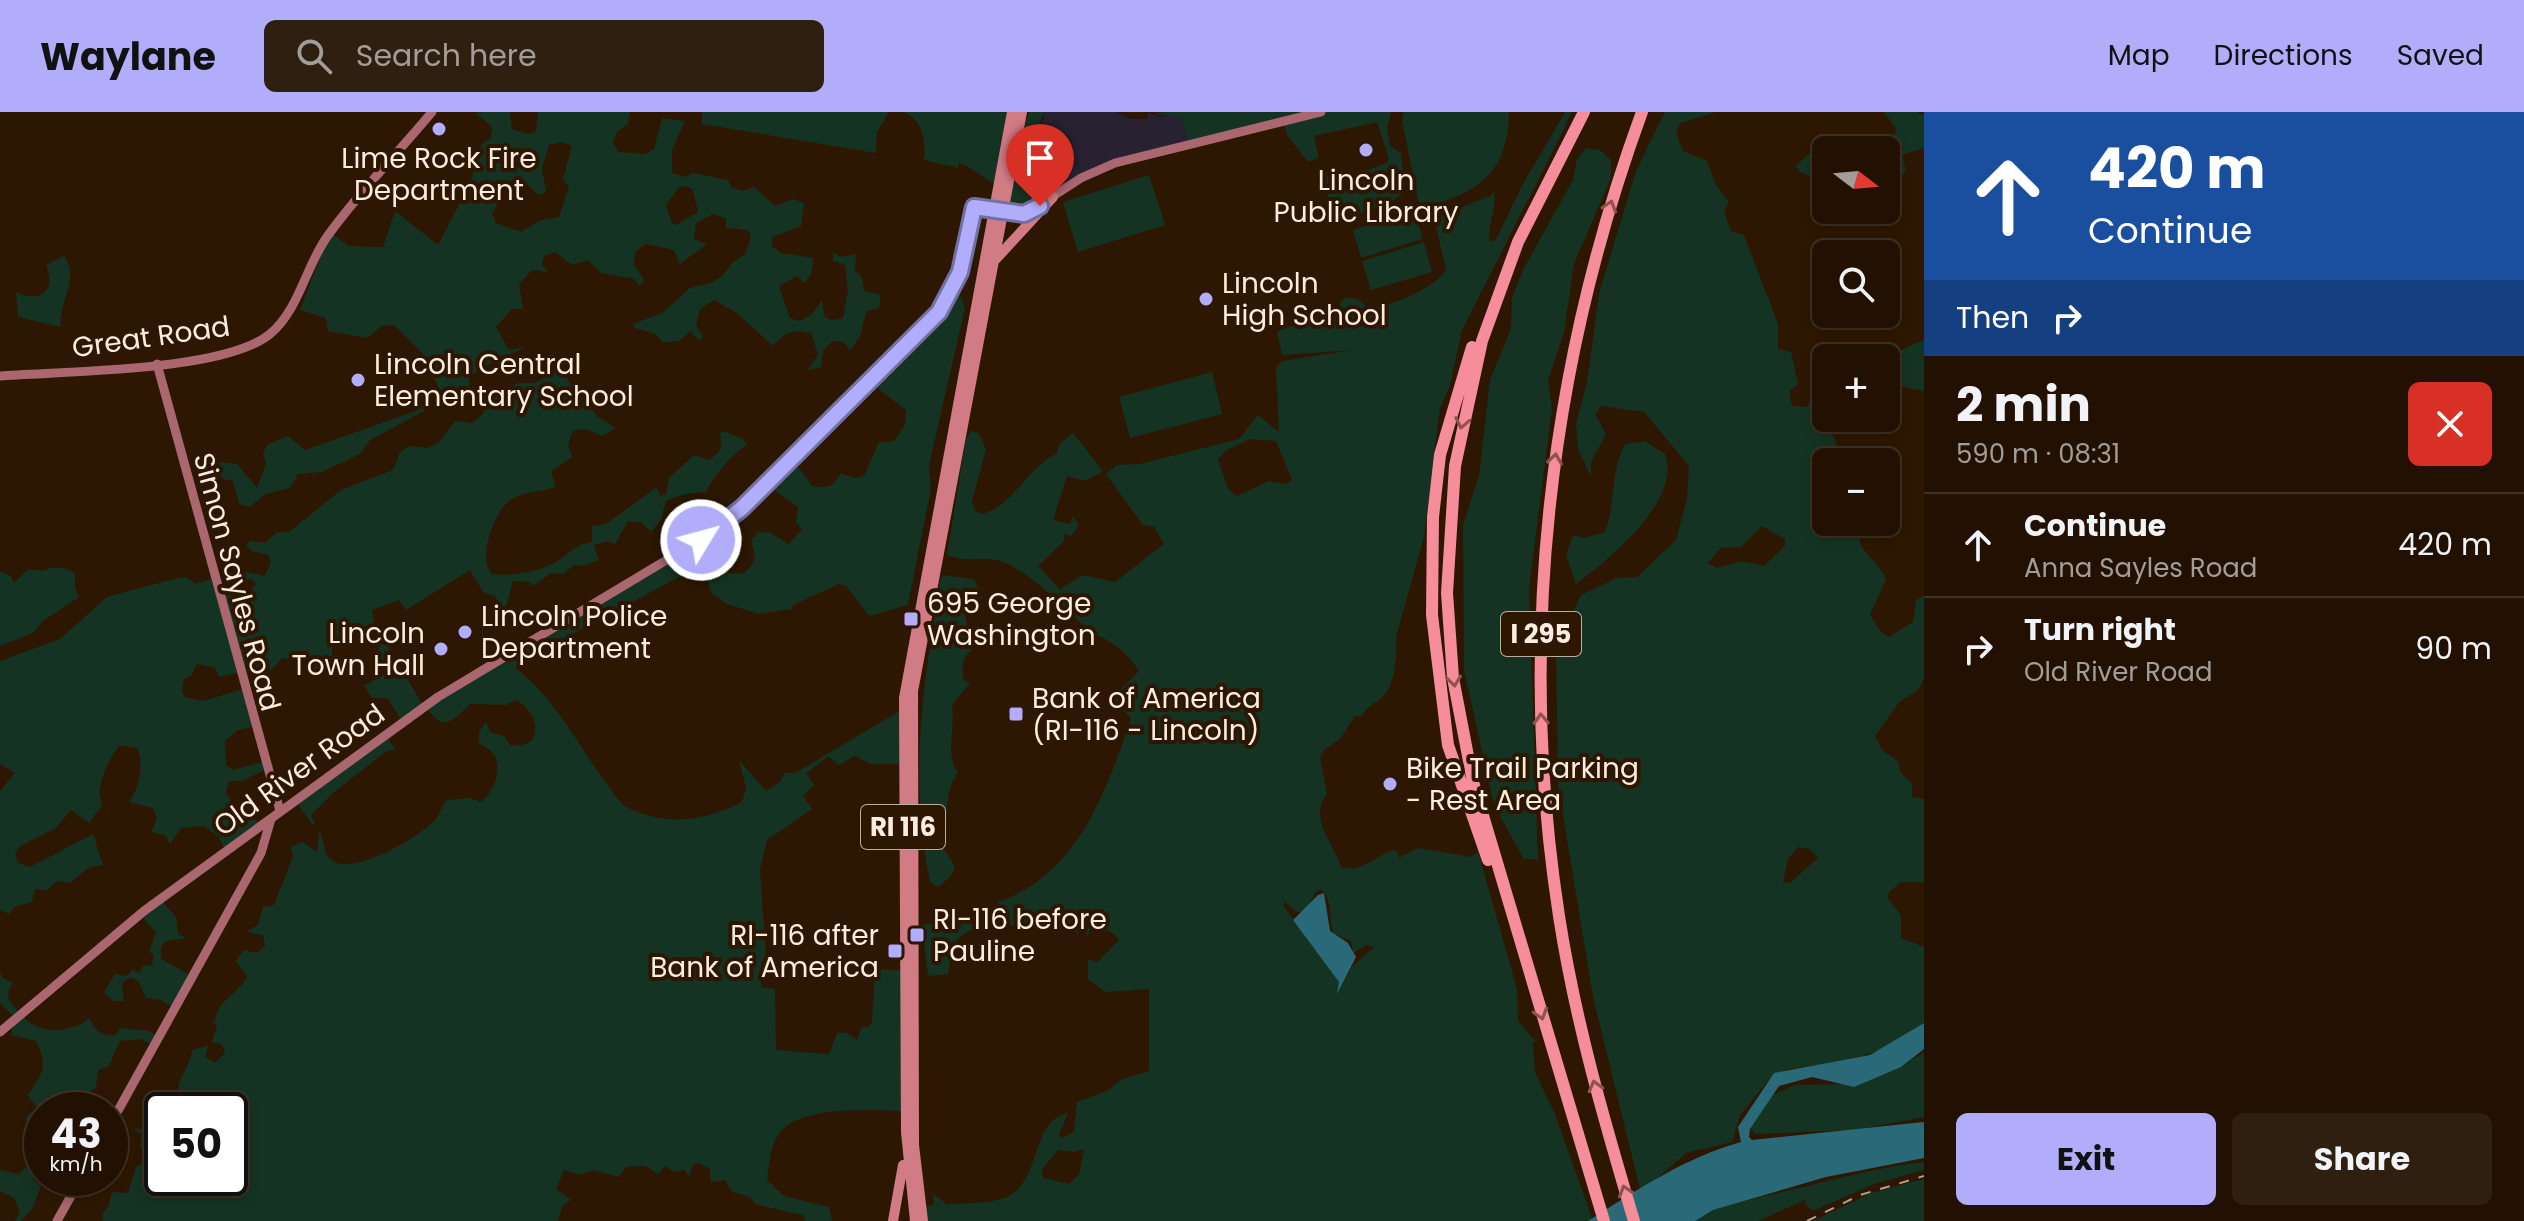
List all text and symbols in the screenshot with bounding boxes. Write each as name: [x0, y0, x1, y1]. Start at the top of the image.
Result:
search box: [264, 20, 824, 92]
text: Waylane: [40, 30, 216, 83]
icon: search: [292, 34, 336, 78]
text: Search here: [356, 34, 537, 77]
text: Map: [2108, 36, 2170, 75]
text: Directions: [2214, 36, 2353, 75]
text: Saved: [2397, 36, 2484, 75]
marker: Lime Rock Fire Department: [430, 120, 448, 138]
pin: [1006, 124, 1074, 206]
text: 420 m: [2088, 129, 2266, 208]
icon: arrive: [1018, 136, 1062, 180]
north arrow: [1812, 136, 1900, 224]
map controls: [1812, 136, 1900, 536]
place label: Lime Rock Fire Department: [341, 139, 537, 210]
marker: Lincoln Public Library: [1357, 141, 1375, 159]
icon: ahead: [1956, 144, 2060, 248]
place label: Lincoln Public Library: [1274, 161, 1459, 232]
one-way arrow: [1601, 199, 1617, 213]
text: Continue: [2088, 205, 2252, 256]
button: search: [1812, 240, 1900, 328]
place label: Lincoln High School: [1222, 264, 1387, 335]
marker: Lincoln High School: [1197, 290, 1215, 308]
text: Then: [1956, 296, 2029, 339]
icon: right: [2045, 296, 2089, 340]
street label: Great Road: [70, 307, 232, 367]
button: +: [1812, 344, 1900, 432]
place label: Lincoln Central Elementary School: [374, 345, 634, 416]
marker: Lincoln Central Elementary School: [349, 371, 367, 389]
text: 2 min: [1956, 371, 2091, 438]
button: close: [2408, 382, 2492, 466]
one-way arrow: [1455, 416, 1472, 429]
text: 590 m · 08:31: [1956, 436, 2120, 472]
button: −: [1812, 448, 1900, 536]
street label: Simon Sayles Road: [184, 449, 290, 715]
one-way arrow: [1546, 453, 1563, 466]
position arrow: [659, 498, 743, 582]
text: Continue: [2024, 504, 2166, 547]
icon: ahead: [1956, 523, 2000, 567]
text: 420 m: [2398, 523, 2492, 566]
text: Anna Sayles Road: [2024, 550, 2257, 586]
place label: 695 George Washington: [927, 584, 1096, 655]
place label: Lincoln Police Department: [481, 597, 667, 668]
text: Turn right: [2024, 608, 2176, 651]
marker: 695 George Washington: [902, 610, 920, 628]
road number: I 295: [1501, 612, 1581, 656]
place label: Lincoln Town Hall: [291, 614, 425, 685]
marker: Lincoln Police Department: [456, 623, 474, 641]
icon: right: [1956, 627, 2000, 671]
text: 90 m: [2415, 627, 2492, 670]
marker: Lincoln Town Hall: [432, 640, 450, 658]
text: Old River Road: [2024, 654, 2213, 690]
one-way arrow: [1445, 674, 1462, 688]
place label: Bank of America (RI-116 - Lincoln): [1032, 679, 1261, 750]
street label: Old River Road: [205, 695, 393, 845]
marker: Bank of America (RI-116 - Lincoln): [1007, 705, 1025, 723]
one-way arrow: [1533, 712, 1550, 725]
place label: Bike Trail Parking - Rest Area: [1406, 749, 1639, 820]
marker: Bike Trail Parking - Rest Area: [1381, 775, 1399, 793]
road number: RI 116: [861, 805, 945, 849]
place label: RI-116 before Pauline: [933, 900, 1107, 971]
place label: RI-116 after Bank of America: [650, 916, 879, 987]
marker: RI-116 before Pauline: [908, 926, 926, 944]
marker: RI-116 after Bank of America: [886, 942, 904, 960]
one-way arrow: [1532, 1006, 1548, 1020]
one-way arrow: [1587, 1080, 1604, 1094]
speed limit sign: 50: [144, 1092, 248, 1196]
text: 43: [50, 1106, 102, 1162]
button: Exit: [1956, 1113, 2216, 1205]
button: Share: [2232, 1113, 2492, 1205]
text: km/h: [49, 1150, 103, 1178]
one-way arrow: [1618, 1185, 1634, 1198]

